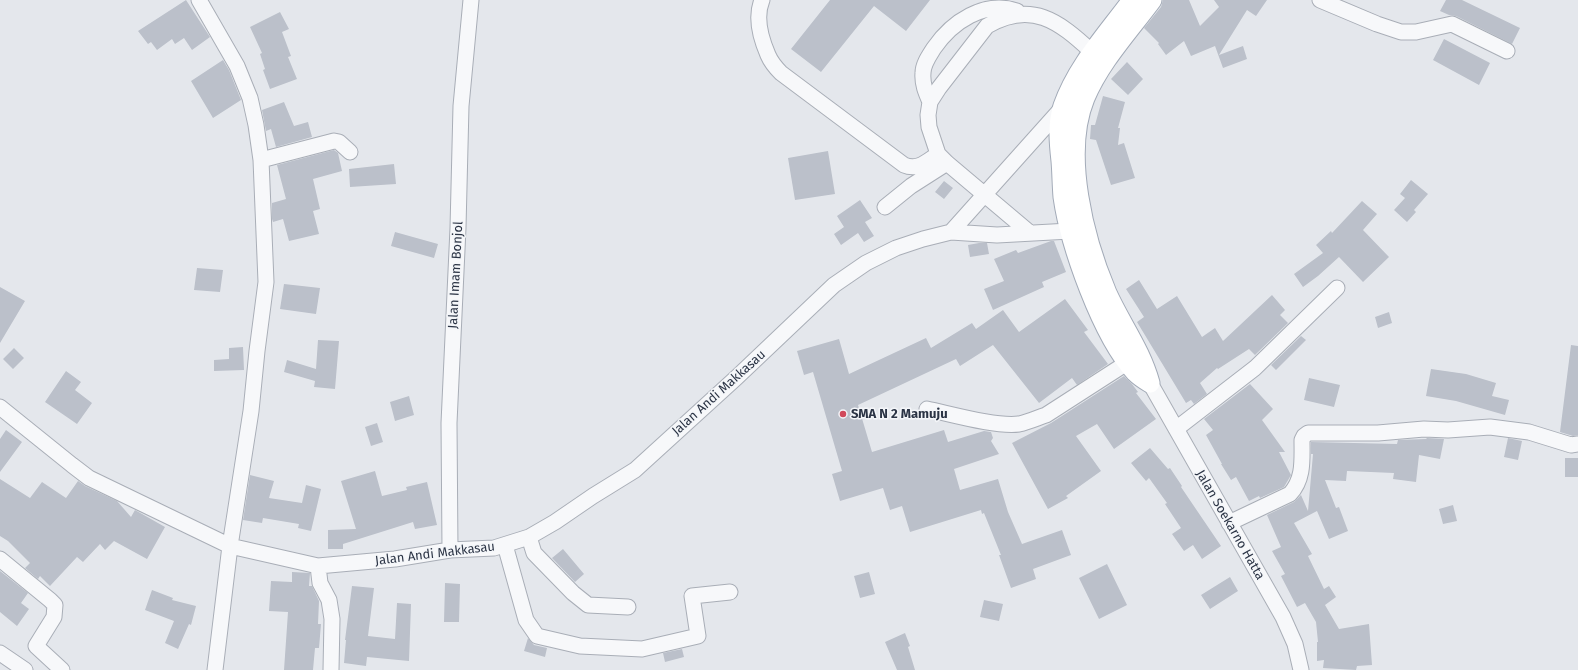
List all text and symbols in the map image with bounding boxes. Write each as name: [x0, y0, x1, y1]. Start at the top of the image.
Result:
street label: Jalan Imam Bonjol: [445, 221, 467, 329]
street label: Jalan Andi Makkasau: [669, 347, 769, 439]
place label: SMA N 2 Mamuju: [851, 406, 948, 422]
marker: SMA N 2 Mamuju: [838, 409, 848, 419]
street label: Jalan Soekarno Hatta: [1192, 467, 1268, 583]
street label: Jalan Andi Makkasau: [374, 539, 496, 569]

